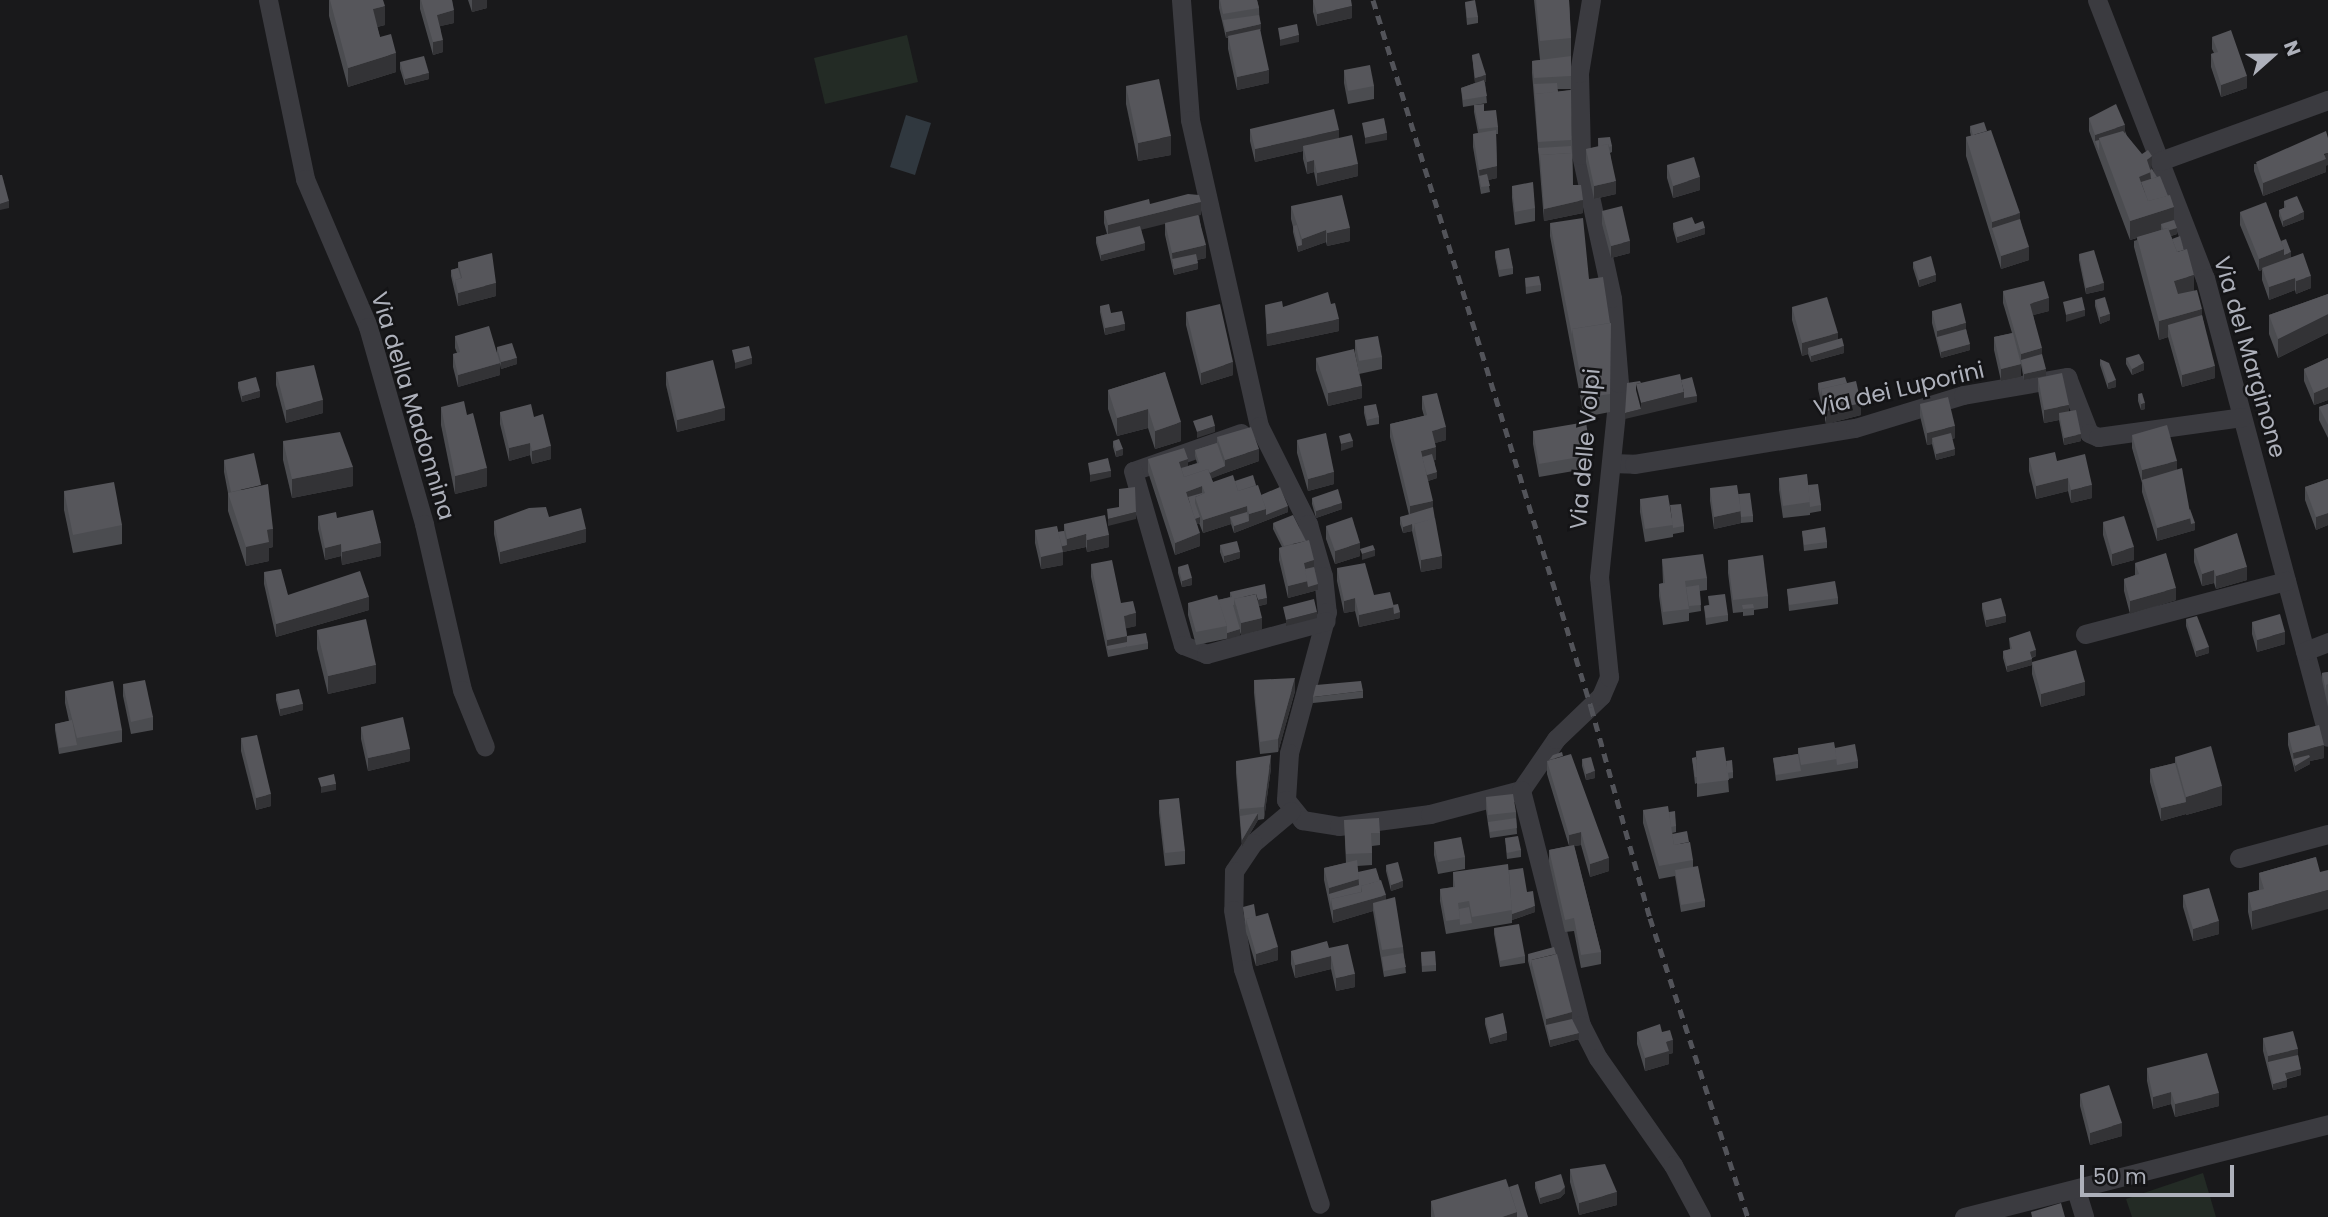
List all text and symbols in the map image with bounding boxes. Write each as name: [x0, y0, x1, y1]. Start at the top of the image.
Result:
north arrow: [2237, 21, 2307, 91]
text: N: [2277, 37, 2307, 60]
street label: Via del Marginone: [2208, 253, 2292, 461]
street label: Via della Madonnina: [365, 289, 461, 523]
street label: Via dei Luporini: [1811, 356, 1987, 422]
street label: Via delle Volpi: [1564, 367, 1606, 531]
scale bar: [2083, 1150, 2237, 1194]
text: 50 m: [2093, 1162, 2147, 1191]

